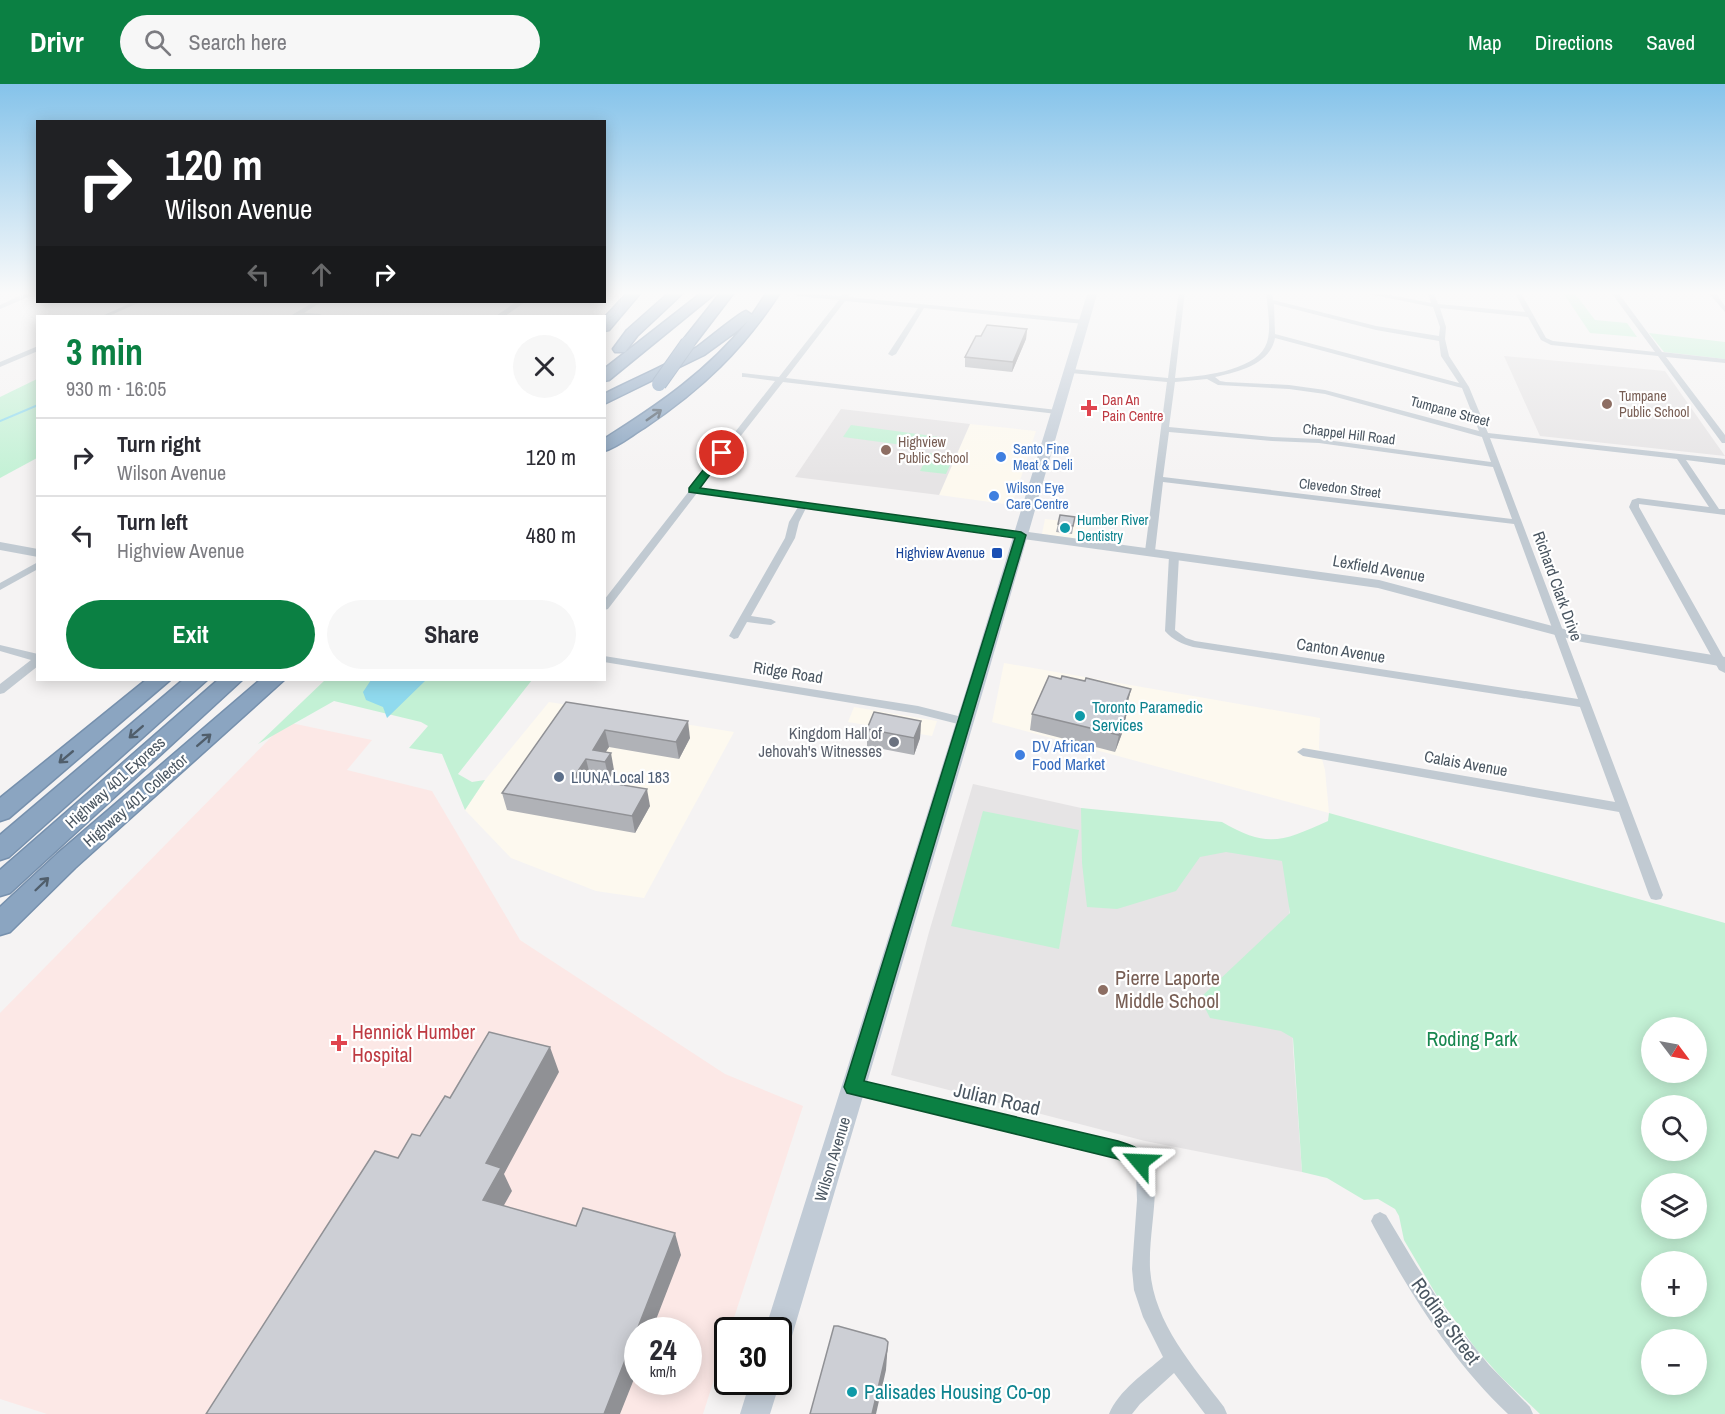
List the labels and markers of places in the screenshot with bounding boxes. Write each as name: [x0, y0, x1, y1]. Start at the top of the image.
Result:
place label: Tumpane Public School: [1619, 387, 1689, 421]
place label: Dan An Pain Centre: [1102, 391, 1163, 425]
marker: Tumpane Public School: [1600, 397, 1614, 411]
marker: Dan An Pain Centre: [1080, 399, 1098, 417]
pin: [696, 427, 747, 478]
place label: Highview Public School: [898, 433, 968, 467]
place label: Santo Fine Meat & Deli: [1013, 440, 1073, 474]
marker: Highview Public School: [879, 443, 893, 457]
marker: Santo Fine Meat & Deli: [994, 450, 1008, 464]
place label: Wilson Eye Care Centre: [1006, 479, 1069, 513]
marker: Wilson Eye Care Centre: [987, 489, 1001, 503]
place label: Humber River Dentistry: [1077, 511, 1149, 545]
marker: Humber River Dentistry: [1058, 521, 1072, 535]
place label: Highview Avenue: [896, 544, 985, 562]
marker: Highview Avenue: [990, 546, 1004, 560]
place label: Toronto Paramedic Services: [1092, 696, 1203, 736]
marker: Toronto Paramedic Services: [1073, 709, 1087, 723]
place label: Kingdom Hall of Jehovah's Witnesses: [758, 722, 882, 762]
marker: Kingdom Hall of Jehovah's Witnesses: [887, 735, 901, 749]
place label: DV African Food Market: [1032, 735, 1105, 775]
marker: DV African Food Market: [1013, 748, 1027, 762]
place label: LIUNA Local 183: [571, 766, 669, 788]
marker: LIUNA Local 183: [552, 770, 566, 784]
place label: Pierre Laporte Middle School: [1115, 964, 1220, 1014]
marker: Pierre Laporte Middle School: [1096, 983, 1110, 997]
place label: Hennick Humber Hospital: [352, 1018, 476, 1068]
marker: Hennick Humber Hospital: [330, 1034, 348, 1052]
place label: Palisades Housing Co-op: [864, 1378, 1051, 1405]
marker: Palisades Housing Co-op: [845, 1385, 859, 1399]

